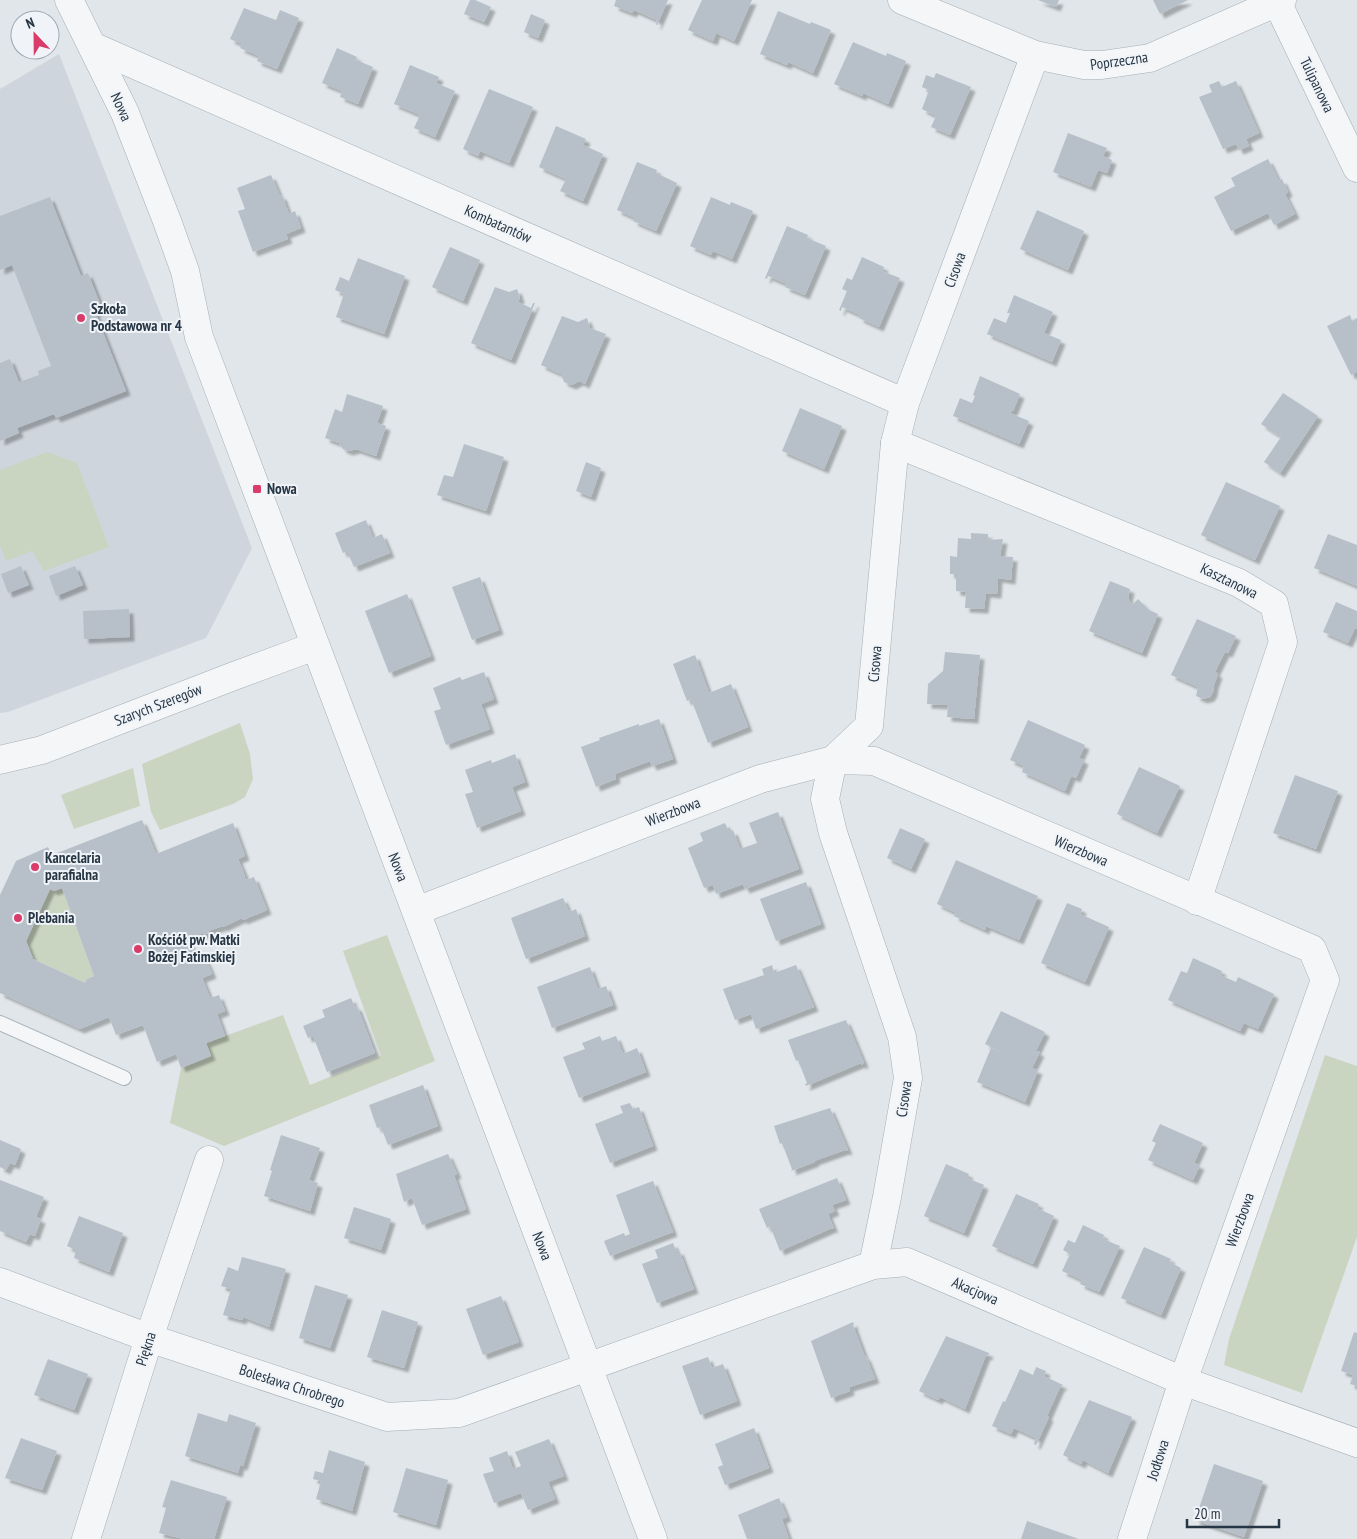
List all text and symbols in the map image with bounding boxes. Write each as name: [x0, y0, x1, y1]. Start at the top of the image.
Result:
north arrow: [10, 10, 60, 60]
text: N: [23, 13, 37, 33]
street label: Poprzeczna: [1089, 47, 1149, 74]
street label: Tulipanowa: [1296, 54, 1339, 115]
street label: Nowa: [107, 90, 136, 124]
street label: Kombatantów: [462, 200, 535, 247]
street label: Cisowa: [939, 249, 970, 290]
place label: Szkoła Podstawowa nr 4: [91, 299, 182, 335]
marker: Szkoła Podstawowa nr 4: [75, 312, 87, 324]
place label: Nowa: [267, 479, 297, 498]
marker: Nowa: [251, 483, 263, 495]
street label: Kasztanowa: [1197, 559, 1261, 603]
street label: Cisowa: [863, 645, 886, 683]
street label: Szarych Szeregów: [111, 679, 204, 730]
street label: Wierzbowa: [643, 792, 703, 831]
street label: Wierzbowa: [1051, 831, 1111, 870]
place label: Kancelaria parafialna: [45, 848, 101, 884]
street label: Nowa: [384, 850, 413, 884]
marker: Kancelaria parafialna: [29, 861, 41, 873]
place label: Plebania: [28, 908, 74, 927]
marker: Plebania: [12, 912, 24, 924]
place label: Kościół pw. Matki Bożej Fatimskiej: [148, 930, 240, 966]
marker: Kościół pw. Matki Bożej Fatimskiej: [132, 943, 144, 955]
street label: Cisowa: [892, 1080, 915, 1118]
street label: Wierzbowa: [1221, 1190, 1258, 1250]
street label: Nowa: [528, 1229, 557, 1263]
street label: Akacjowa: [949, 1272, 1001, 1309]
street label: Piękna: [131, 1329, 160, 1368]
street label: Bolesława Chrobrego: [237, 1360, 347, 1411]
street label: Jodłowa: [1142, 1437, 1173, 1483]
scale bar: [1187, 1496, 1280, 1528]
text: 20 m: [1194, 1504, 1220, 1523]

